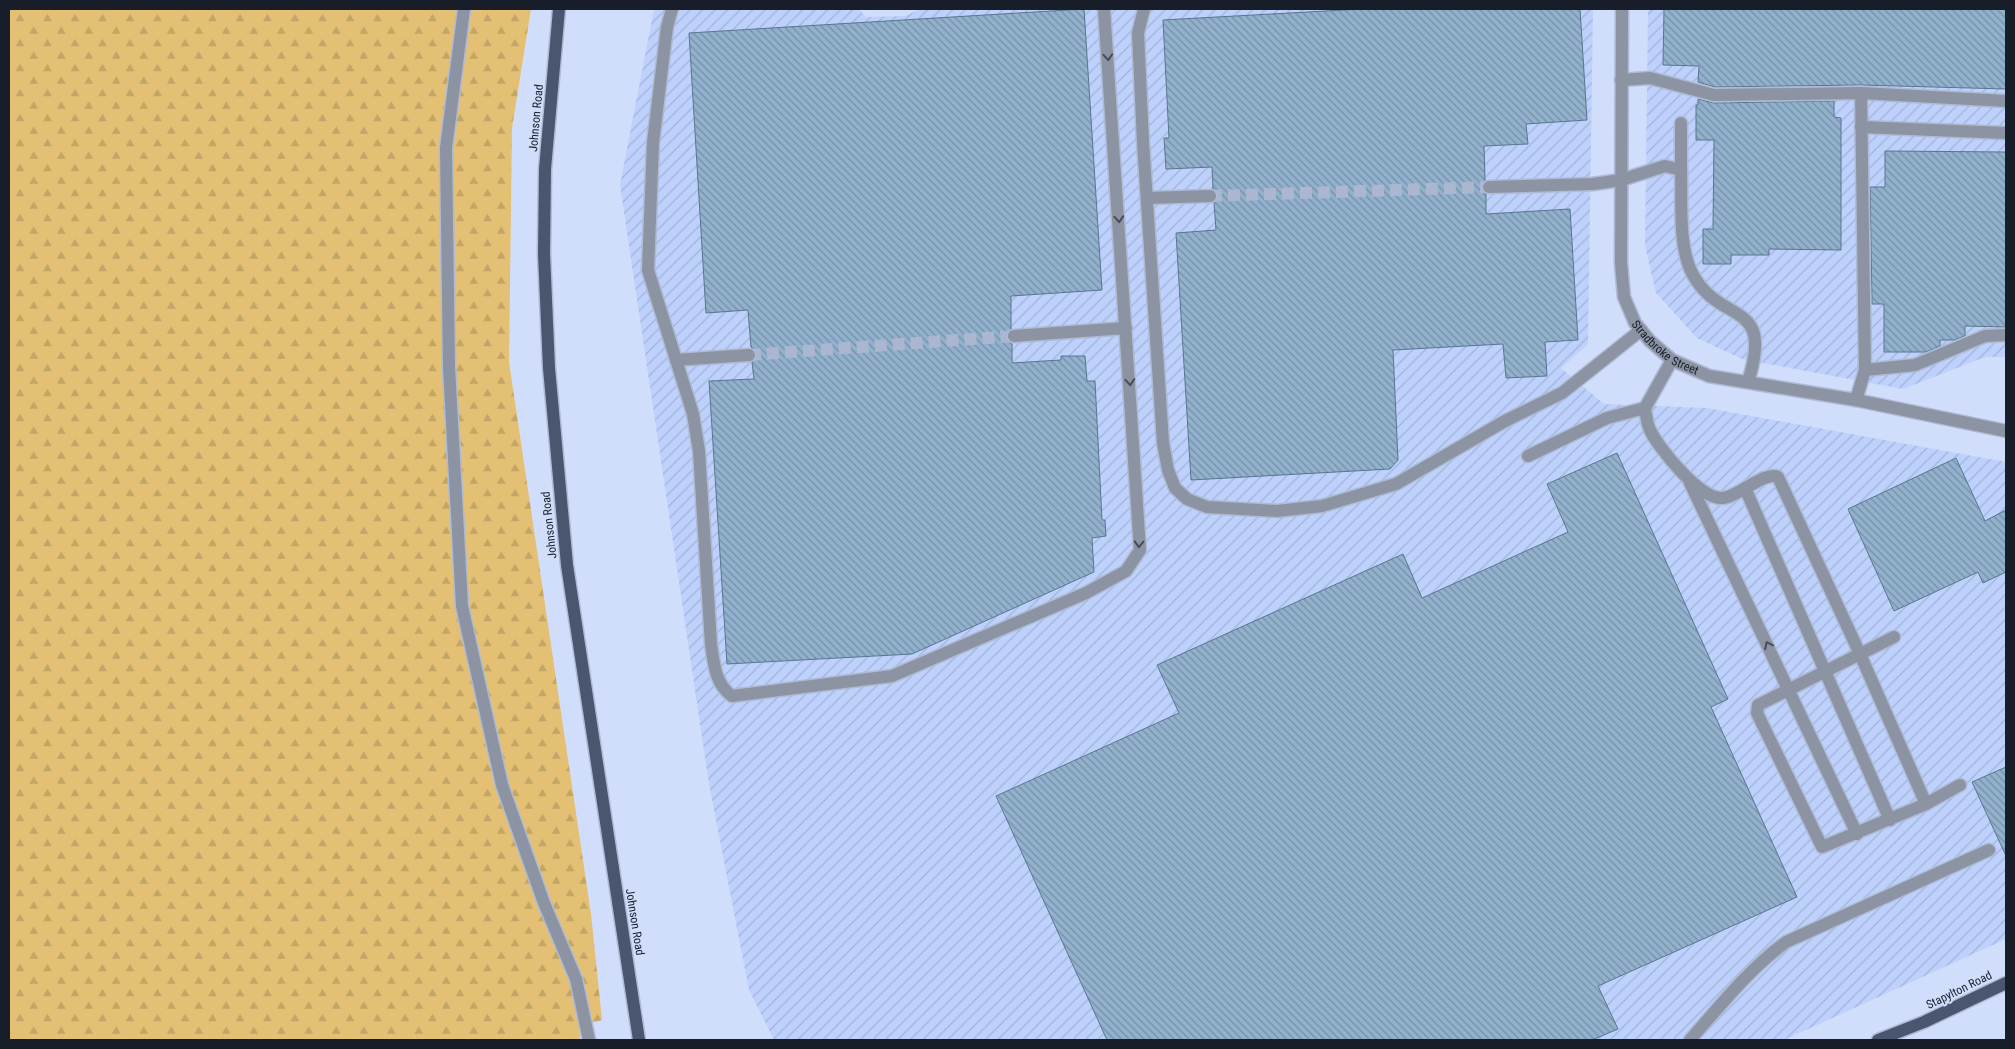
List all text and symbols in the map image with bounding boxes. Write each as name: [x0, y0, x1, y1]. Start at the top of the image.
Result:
one-way arrow: [1102, 54, 1113, 62]
street label: Johnson Road: [526, 84, 546, 152]
one-way arrow: [1113, 216, 1124, 224]
street label: Stradbroke Street: [1629, 317, 1701, 378]
one-way arrow: [1124, 378, 1135, 386]
street label: Johnson Road: [539, 491, 559, 559]
one-way arrow: [1134, 540, 1144, 548]
one-way arrow: [1764, 641, 1774, 650]
street label: Johnson Road: [623, 888, 647, 957]
street label: Stapylton Road: [1924, 968, 1994, 1012]

